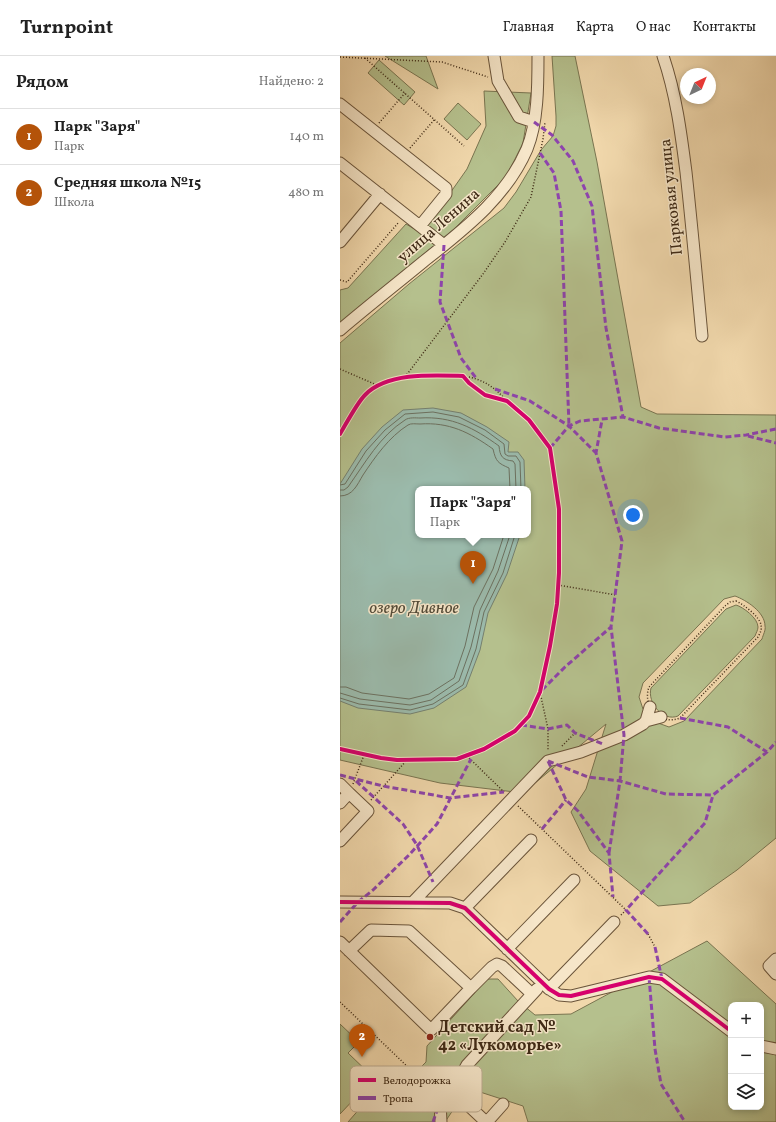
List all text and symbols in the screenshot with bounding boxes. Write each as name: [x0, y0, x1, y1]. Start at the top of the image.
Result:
text: Turnpoint: [20, 15, 113, 41]
text: Главная: [503, 18, 554, 37]
text: Карта: [576, 18, 614, 37]
text: О нас: [636, 18, 671, 37]
text: Контакты: [693, 18, 756, 37]
north arrow: [680, 68, 716, 104]
text: Рядом: [16, 71, 69, 94]
text: Найдено: 2: [259, 73, 324, 91]
text: Парк "Заря": [54, 117, 141, 138]
text: 1: [26, 128, 32, 146]
text: 140 m: [290, 128, 324, 146]
text: Парк: [54, 138, 84, 156]
street label: Парковая улица: [655, 138, 689, 256]
text: Средняя школа №15: [54, 173, 201, 194]
text: 2: [26, 184, 32, 202]
text: 480 m: [288, 184, 324, 202]
street label: улица Ленина: [393, 184, 485, 268]
text: Школа: [54, 194, 94, 212]
popup: [415, 486, 531, 538]
text: Парк "Заря": [430, 493, 516, 514]
your location: [623, 505, 643, 525]
text: Парк: [430, 514, 460, 532]
pin: 1: [460, 551, 486, 584]
water label: озеро Дивное: [369, 597, 459, 620]
map controls: [728, 1002, 764, 1110]
button: +: [728, 1002, 764, 1038]
place label: Детский сад № 42 «Лукоморье»: [438, 1017, 562, 1057]
pin: 2: [349, 1024, 375, 1057]
marker: Детский сад № 42 «Лукоморье»: [425, 1032, 435, 1042]
button: −: [728, 1038, 764, 1074]
legend: [350, 1066, 482, 1112]
text: Велодорожка: [383, 1074, 452, 1089]
button: layers: [728, 1074, 764, 1110]
text: Тропа: [383, 1092, 414, 1107]

